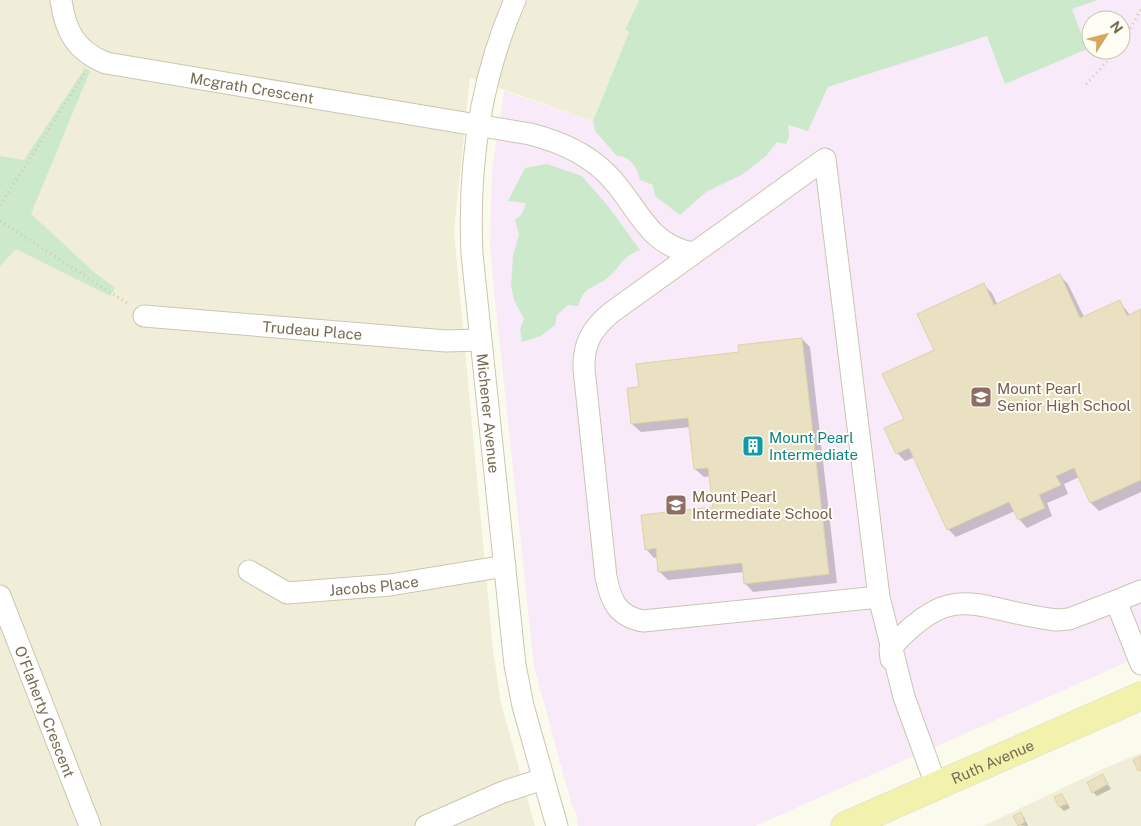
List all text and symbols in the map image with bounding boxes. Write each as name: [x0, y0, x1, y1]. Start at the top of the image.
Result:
north arrow: [1081, 10, 1131, 60]
text: N: [1107, 18, 1126, 36]
street label: Mcgrath Crescent: [189, 69, 315, 106]
street label: Trudeau Place: [262, 317, 363, 343]
street label: Michener Avenue: [474, 352, 503, 474]
place label: Mount Pearl Senior High School: [997, 380, 1131, 414]
school or university icon: Mount Pearl Senior High School: [969, 385, 993, 409]
place label: Mount Pearl Intermediate: [769, 429, 858, 463]
building icon: Mount Pearl Intermediate: [741, 434, 765, 458]
place label: Mount Pearl Intermediate School: [692, 488, 833, 522]
school or university icon: Mount Pearl Intermediate School: [664, 493, 688, 517]
street label: Jacobs Place: [328, 572, 420, 598]
street label: O'Flaherty Crescent: [12, 643, 79, 780]
street label: Ruth Avenue: [948, 736, 1036, 787]

